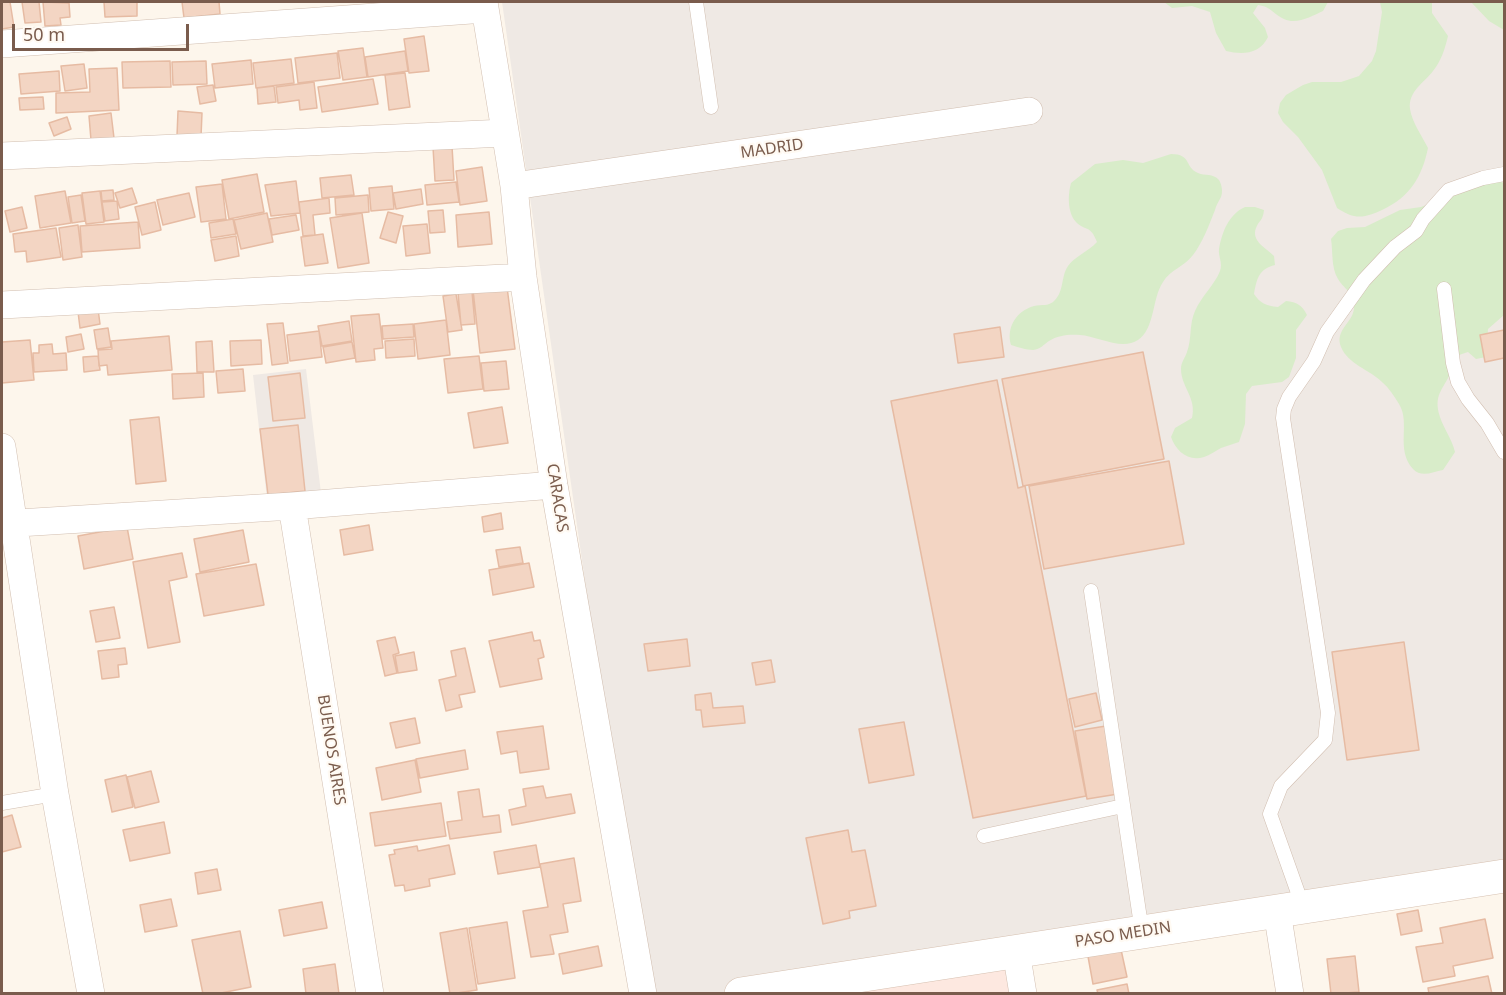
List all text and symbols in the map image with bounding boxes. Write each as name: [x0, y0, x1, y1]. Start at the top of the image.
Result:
scale bar: [15, 12, 192, 50]
text: 50 m: [23, 22, 65, 46]
street label: MADRID: [739, 135, 805, 163]
street label: CARACAS: [542, 462, 572, 534]
street label: BUENOS AIRES: [313, 693, 349, 807]
street label: PASO MEDIN: [1073, 918, 1173, 952]

